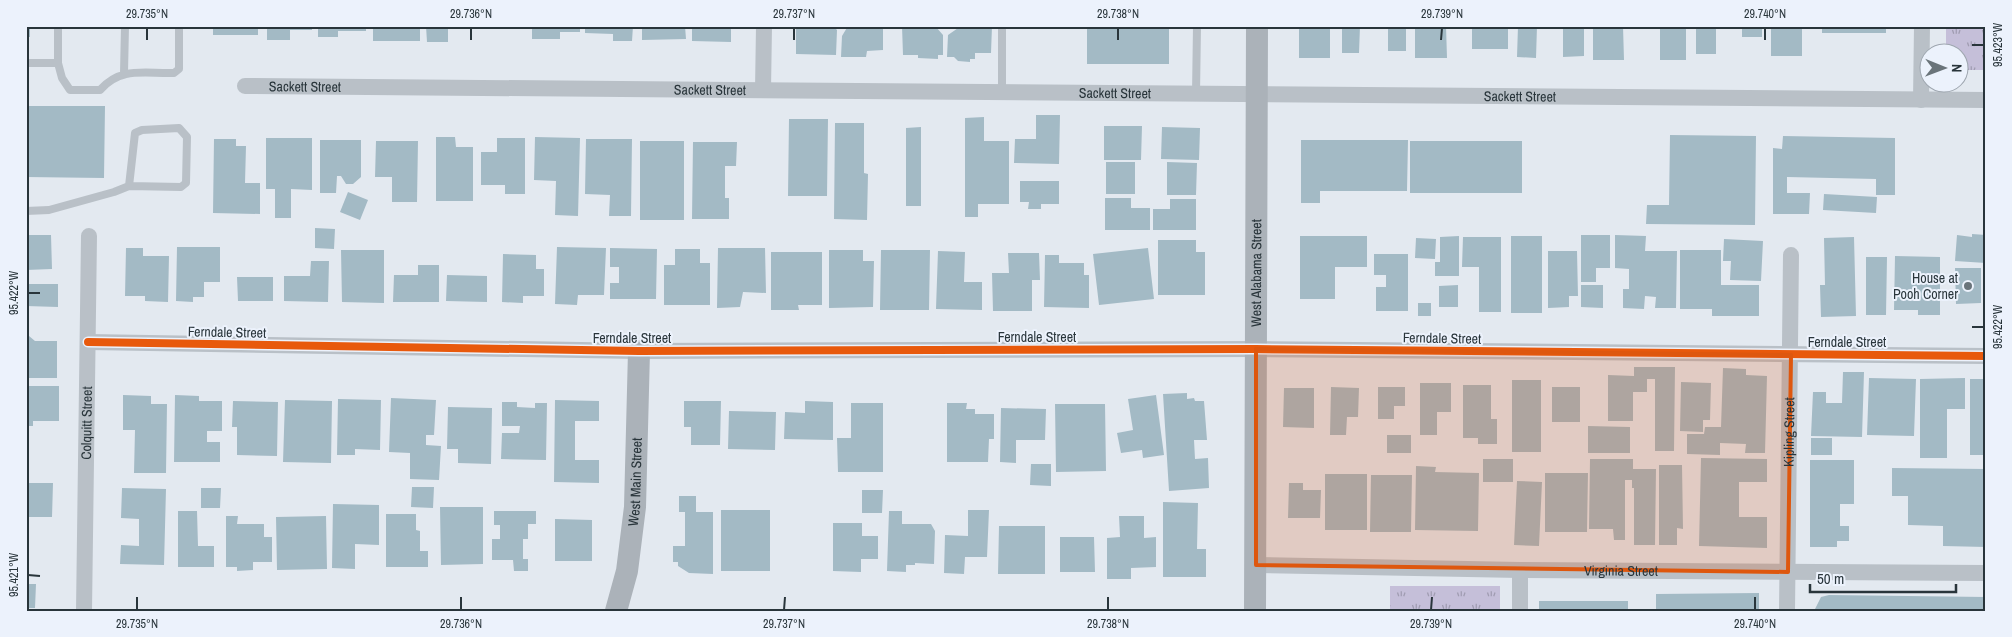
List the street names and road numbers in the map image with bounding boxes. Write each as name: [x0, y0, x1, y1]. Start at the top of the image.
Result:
street label: Sackett Street: [269, 77, 341, 96]
street label: Sackett Street: [674, 80, 746, 99]
street label: Sackett Street: [1079, 84, 1151, 102]
street label: Sackett Street: [1484, 87, 1556, 106]
street label: West Alabama Street: [1247, 219, 1265, 327]
street label: Ferndale Street: [188, 322, 266, 342]
street label: Ferndale Street: [998, 328, 1076, 346]
street label: Ferndale Street: [1403, 328, 1481, 348]
street label: Ferndale Street: [593, 329, 671, 347]
street label: Ferndale Street: [1808, 333, 1886, 351]
street label: Colquitt Street: [77, 386, 96, 460]
street label: Kipling Street: [1780, 397, 1798, 467]
street label: West Main Street: [624, 437, 646, 527]
street label: Virginia Street: [1584, 561, 1658, 580]

